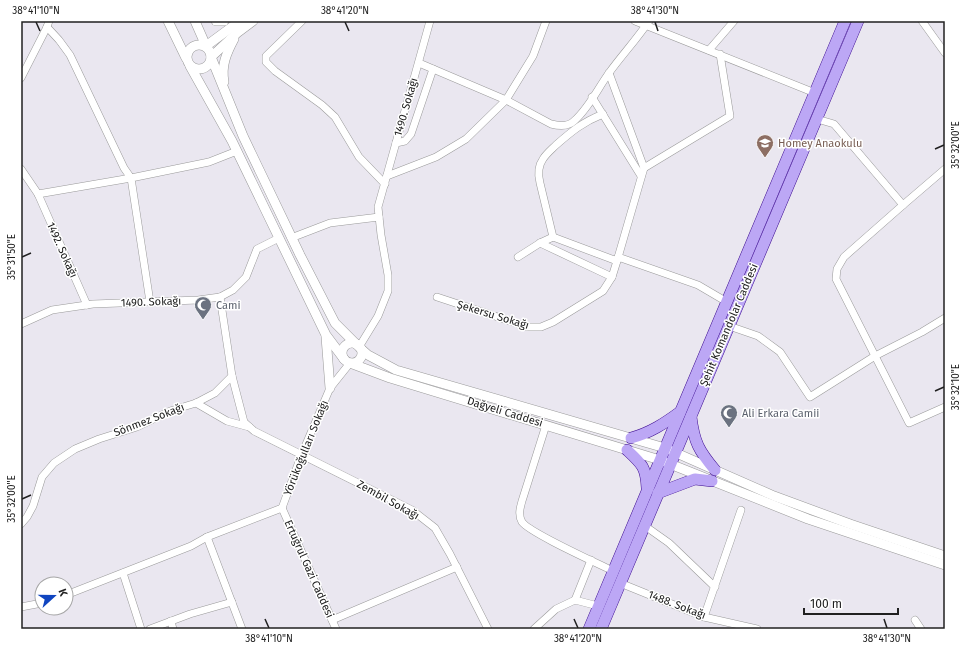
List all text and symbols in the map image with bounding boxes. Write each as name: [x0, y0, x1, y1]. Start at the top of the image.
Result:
text: 38°41'10"N: [12, 5, 60, 17]
text: 38°41'20"N: [321, 5, 369, 17]
text: 38°41'30"N: [631, 5, 679, 17]
street label: 1490. Sokağı: [391, 76, 421, 138]
text: 35°32'00"E: [950, 121, 962, 169]
school or university icon: Homey Anaokulu: [755, 133, 775, 158]
place label: Homey Anaokulu: [778, 137, 862, 150]
street label: 1492. Sokağı: [44, 220, 80, 280]
text: 35°31'50"E: [6, 234, 18, 280]
street label: Şehit Komandolar Caddesi: [697, 262, 761, 388]
street label: 1490. Sokağı: [121, 294, 181, 310]
mosque icon: Cami: [193, 295, 213, 320]
street label: Şekersu Sokağı: [455, 298, 531, 332]
place label: Cami: [216, 299, 241, 312]
text: 35°32'10"E: [950, 364, 962, 410]
street label: Dağyeli Caddesi: [466, 394, 544, 430]
street label: Yörükoğulları Sokağı: [281, 398, 331, 498]
street label: Sönmez Sokağı: [112, 401, 186, 439]
mosque icon: Ali Erkara Camii: [719, 403, 739, 428]
place label: Ali Erkara Camii: [742, 407, 819, 420]
text: 35°32'00"E: [6, 475, 18, 523]
street label: Zembil Sokağı: [355, 478, 421, 522]
street label: Ertuğrul Gazi Caddesi: [281, 518, 337, 620]
north arrow: [34, 576, 74, 616]
text: K: [56, 587, 71, 599]
street label: 1488. Sokağı: [646, 588, 708, 622]
scale bar: [804, 590, 898, 616]
text: 100 m: [810, 597, 842, 611]
text: 38°41'10"N: [245, 633, 293, 645]
text: 38°41'20"N: [554, 633, 602, 645]
text: 38°41'30"N: [863, 633, 911, 645]

